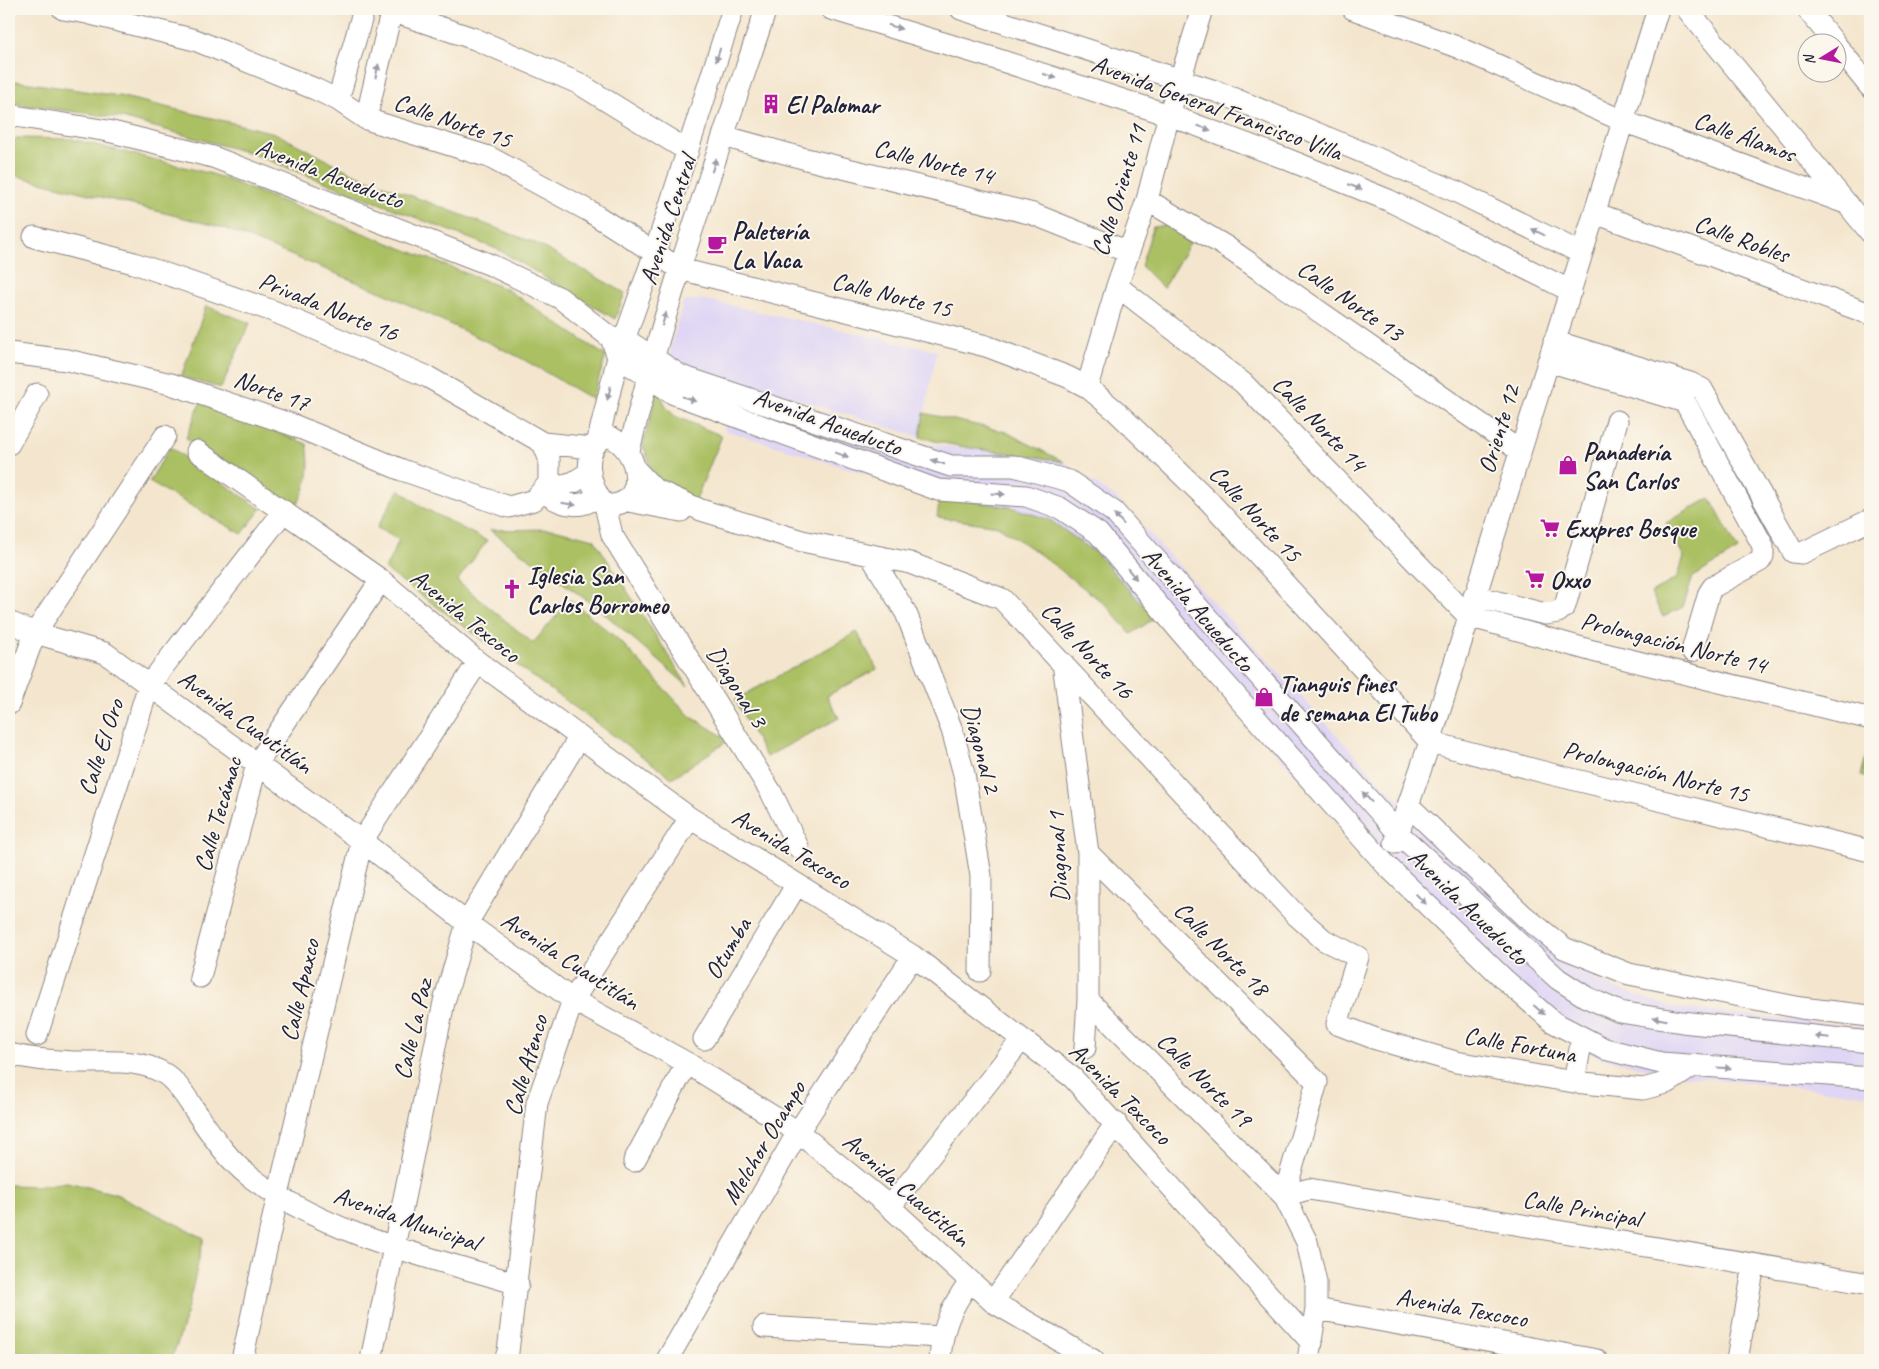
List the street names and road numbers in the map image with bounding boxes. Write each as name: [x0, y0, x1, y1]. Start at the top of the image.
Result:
street label: Avenida General Francisco Villa: [1087, 48, 1348, 169]
street label: Calle Norte 15: [390, 86, 517, 157]
street label: Calle Álamos: [1690, 104, 1802, 171]
street label: Calle Oriente 11: [1084, 119, 1155, 260]
street label: Avenida Acueducto: [251, 131, 409, 217]
street label: Calle Norte 14: [871, 132, 1000, 193]
street label: Avenida Central: [632, 147, 705, 289]
street label: Calle Robles: [1690, 207, 1796, 272]
street label: Calle Norte 13: [1291, 253, 1411, 350]
street label: Privada Norte 16: [254, 264, 404, 350]
street label: Calle Norte 15: [829, 265, 957, 326]
street label: Norte 17: [230, 363, 315, 420]
street label: Calle Norte 14: [1265, 369, 1375, 481]
street label: Avenida Acueducto: [749, 380, 907, 464]
street label: Oriente 12: [1470, 380, 1528, 477]
street label: Calle Norte 15: [1202, 458, 1310, 571]
street label: Avenida Acueducto: [1135, 541, 1262, 680]
street label: Avenida Texcoco: [404, 562, 528, 671]
street label: Calle Norte 16: [1034, 595, 1141, 707]
street label: Prolongación Norte 14: [1578, 604, 1773, 682]
street label: Diagonal 3: [699, 639, 776, 735]
street label: Avenida Cuautitlán: [172, 662, 320, 782]
street label: Calle El Oro: [70, 694, 132, 799]
street label: Diagonal 2: [954, 700, 1009, 798]
street label: Prolongación Norte 15: [1560, 733, 1754, 811]
street label: Calle Tecámac: [186, 752, 250, 875]
street label: Avenida Texcoco: [726, 801, 858, 897]
street label: Diagonal 1: [1040, 809, 1076, 903]
street label: Avenida Acueducto: [1401, 841, 1536, 973]
street label: Calle Norte 18: [1167, 894, 1278, 1005]
street label: Avenida Cuautitlán: [495, 904, 646, 1018]
street label: Otumba: [697, 910, 760, 985]
street label: Calle Apaxco: [273, 935, 328, 1044]
street label: Calle La Paz: [386, 973, 441, 1083]
street label: Calle Atenco: [496, 1010, 556, 1119]
street label: Calle Fortuna: [1461, 1019, 1580, 1071]
street label: Calle Norte 19: [1150, 1025, 1260, 1135]
street label: Avenida Texcoco: [1062, 1036, 1179, 1153]
street label: Melchor Ocampo: [715, 1074, 814, 1210]
street label: Avenida Cuautitlán: [836, 1126, 977, 1254]
street label: Avenida Municipal: [330, 1179, 488, 1260]
street label: Calle Principal: [1520, 1183, 1648, 1236]
street label: Avenida Texcoco: [1394, 1281, 1531, 1335]

